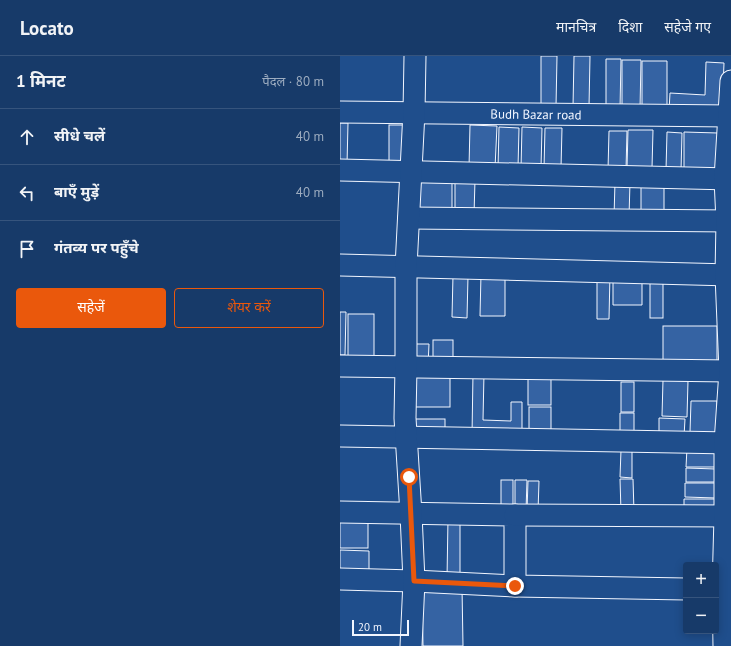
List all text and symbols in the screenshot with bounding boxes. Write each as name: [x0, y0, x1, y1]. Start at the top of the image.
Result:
text: Locato: [20, 16, 74, 40]
text: मानचित्र: [556, 18, 596, 36]
text: दिशा: [618, 18, 642, 36]
text: सहेजे गए: [664, 18, 711, 36]
text: 1 मिनट: [16, 70, 66, 92]
text: पैदल · 80 m: [262, 73, 324, 90]
street label: Budh Bazar road: [490, 106, 582, 123]
icon: ahead: [16, 126, 38, 148]
text: सीधे चलें: [54, 126, 105, 145]
text: 40 m: [296, 128, 324, 145]
icon: left: [16, 182, 38, 204]
text: बाएँ मुड़ें: [54, 182, 99, 201]
text: 40 m: [296, 184, 324, 201]
icon: arrive: [16, 238, 38, 260]
text: गंतव्य पर पहुँचे: [54, 238, 139, 257]
button: सहेजें: [16, 288, 166, 328]
button: शेयर करें: [174, 288, 324, 328]
route start: [400, 468, 418, 486]
map controls: [683, 562, 719, 634]
button: +: [683, 562, 719, 598]
route end: [506, 577, 524, 595]
button: −: [683, 598, 719, 634]
scale bar: [352, 618, 409, 637]
text: 20 m: [358, 620, 382, 634]

